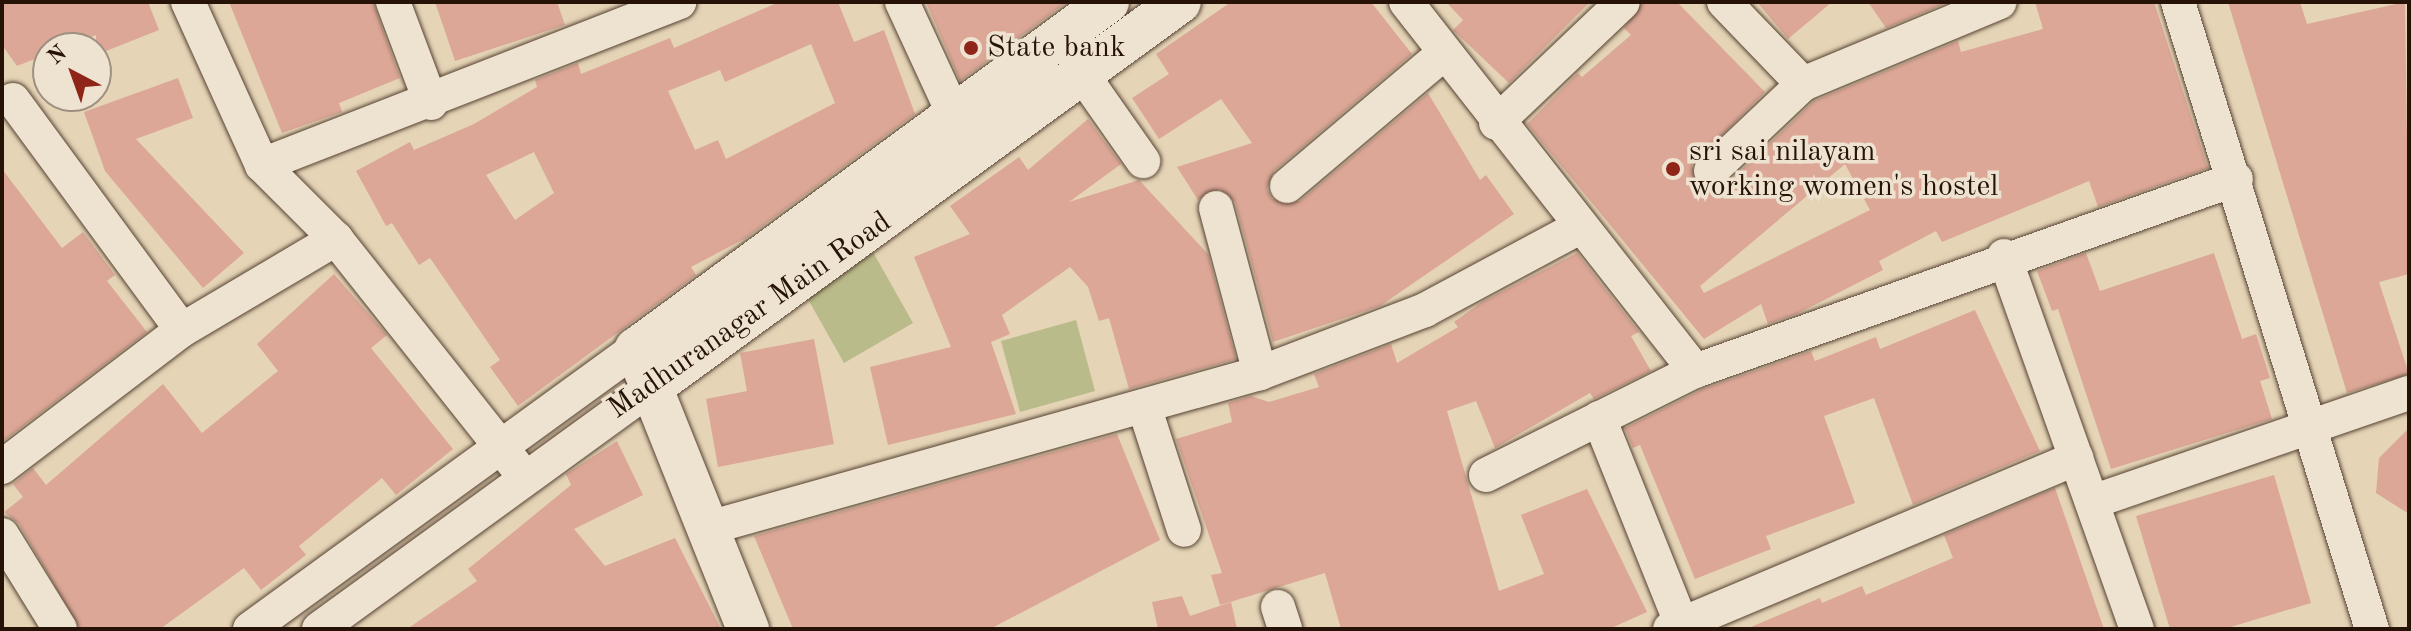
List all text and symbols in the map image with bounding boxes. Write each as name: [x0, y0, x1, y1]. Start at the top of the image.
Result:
place label: State bank: [987, 30, 1126, 66]
north arrow: [32, 32, 112, 112]
marker: State bank: [962, 39, 980, 57]
text: N: [44, 42, 71, 69]
place label: sri sai nilayam working women's hostel: [1689, 134, 1998, 204]
marker: sri sai nilayam working women's hostel: [1664, 160, 1682, 178]
street label: Madhuranagar Main Road: [602, 205, 898, 427]

